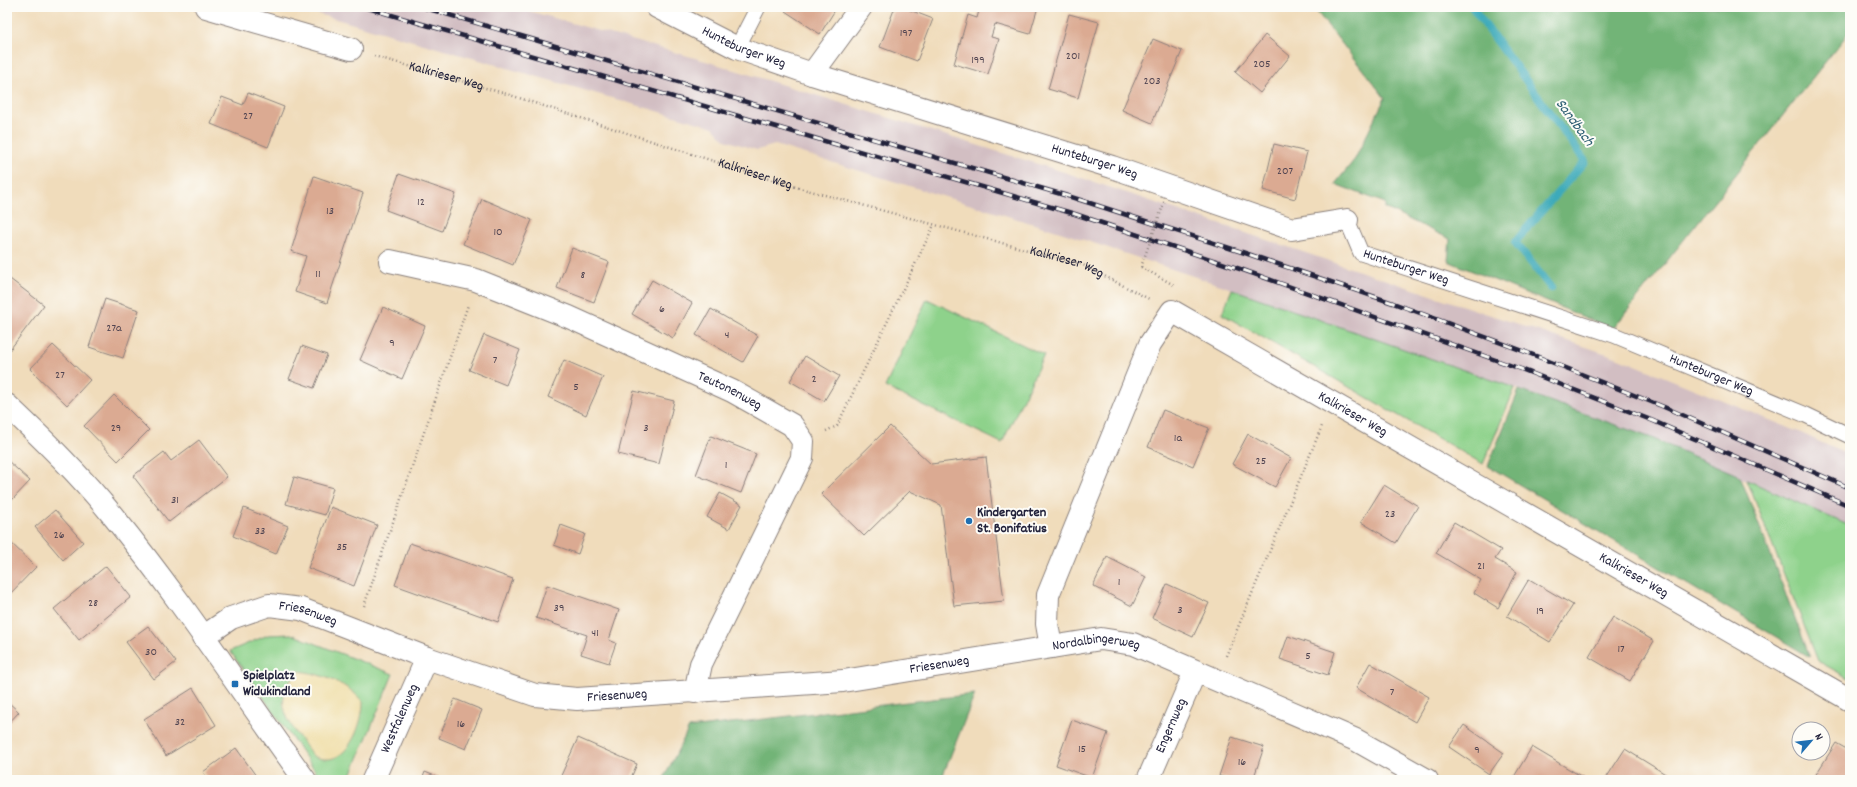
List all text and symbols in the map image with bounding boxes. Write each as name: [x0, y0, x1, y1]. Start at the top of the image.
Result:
street label: Hunteburger Weg: [698, 21, 788, 74]
house number: 197: [900, 25, 913, 42]
house number: 201: [1066, 48, 1080, 65]
house number: 199: [971, 52, 985, 69]
street label: Kalkrieser Weg: [406, 56, 486, 97]
house number: 205: [1253, 56, 1271, 73]
house number: 203: [1143, 73, 1161, 90]
water label: Sandbach: [1549, 95, 1599, 152]
house number: 27: [243, 108, 253, 125]
street label: Hunteburger Weg: [1049, 139, 1140, 185]
street label: Kalkrieser Weg: [715, 153, 794, 196]
house number: 207: [1277, 163, 1294, 180]
house number: 12: [417, 194, 425, 211]
house number: 13: [326, 203, 334, 220]
house number: 10: [493, 224, 503, 241]
street label: Kalkrieser Weg: [1027, 241, 1107, 284]
street label: Hunteburger Weg: [1360, 244, 1451, 291]
house number: 11: [315, 266, 321, 283]
house number: 8: [581, 267, 586, 284]
house number: 6: [659, 301, 665, 318]
house number: 27a: [106, 320, 122, 337]
house number: 4: [725, 327, 730, 344]
house number: 9: [389, 335, 395, 352]
street label: Hunteburger Weg: [1666, 349, 1756, 402]
house number: 7: [493, 352, 498, 369]
house number: 27: [55, 367, 65, 384]
street label: Teutonenweg: [694, 367, 765, 416]
house number: 2: [811, 371, 817, 388]
house number: 5: [573, 379, 579, 396]
street label: Kalkrieser Weg: [1314, 387, 1391, 442]
house number: 29: [111, 420, 121, 437]
house number: 3: [643, 420, 649, 437]
house number: 1a: [1174, 430, 1182, 447]
house number: 25: [1256, 453, 1266, 470]
house number: 1: [725, 457, 727, 474]
house number: 31: [171, 492, 179, 509]
place label: Kindergarten St. Bonifatius: [977, 503, 1047, 539]
house number: 23: [1385, 506, 1395, 523]
marker: Kindergarten St. Bonifatius: [964, 516, 974, 526]
house number: 33: [255, 523, 265, 540]
house number: 26: [53, 527, 65, 544]
house number: 35: [337, 539, 347, 556]
street label: Kalkrieser Weg: [1595, 548, 1672, 604]
house number: 21: [1477, 558, 1485, 575]
house number: 1: [1118, 574, 1120, 591]
house number: 28: [88, 595, 98, 612]
street label: Friesenweg: [278, 596, 340, 632]
house number: 39: [554, 600, 564, 617]
house number: 3: [1177, 602, 1183, 619]
house number: 19: [1536, 603, 1544, 620]
house number: 41: [591, 625, 599, 642]
street label: Nordalbingerweg: [1051, 629, 1144, 657]
house number: 17: [1617, 641, 1625, 658]
house number: 30: [145, 644, 157, 661]
house number: 5: [1305, 648, 1311, 665]
street label: Friesenweg: [908, 651, 971, 680]
place label: Spielplatz Widukindland: [243, 666, 311, 702]
marker: Spielplatz Widukindland: [230, 679, 240, 689]
street label: Westfalenweg: [376, 681, 424, 757]
street label: Friesenweg: [586, 684, 648, 708]
house number: 7: [1390, 684, 1395, 701]
street label: Engernweg: [1151, 695, 1192, 757]
house number: 32: [175, 714, 185, 731]
house number: 16: [457, 716, 465, 733]
north arrow: [1791, 721, 1831, 761]
text: N: [1810, 731, 1827, 744]
house number: 15: [1078, 741, 1086, 758]
house number: 9: [1474, 742, 1480, 759]
house number: 16: [1238, 754, 1246, 771]

